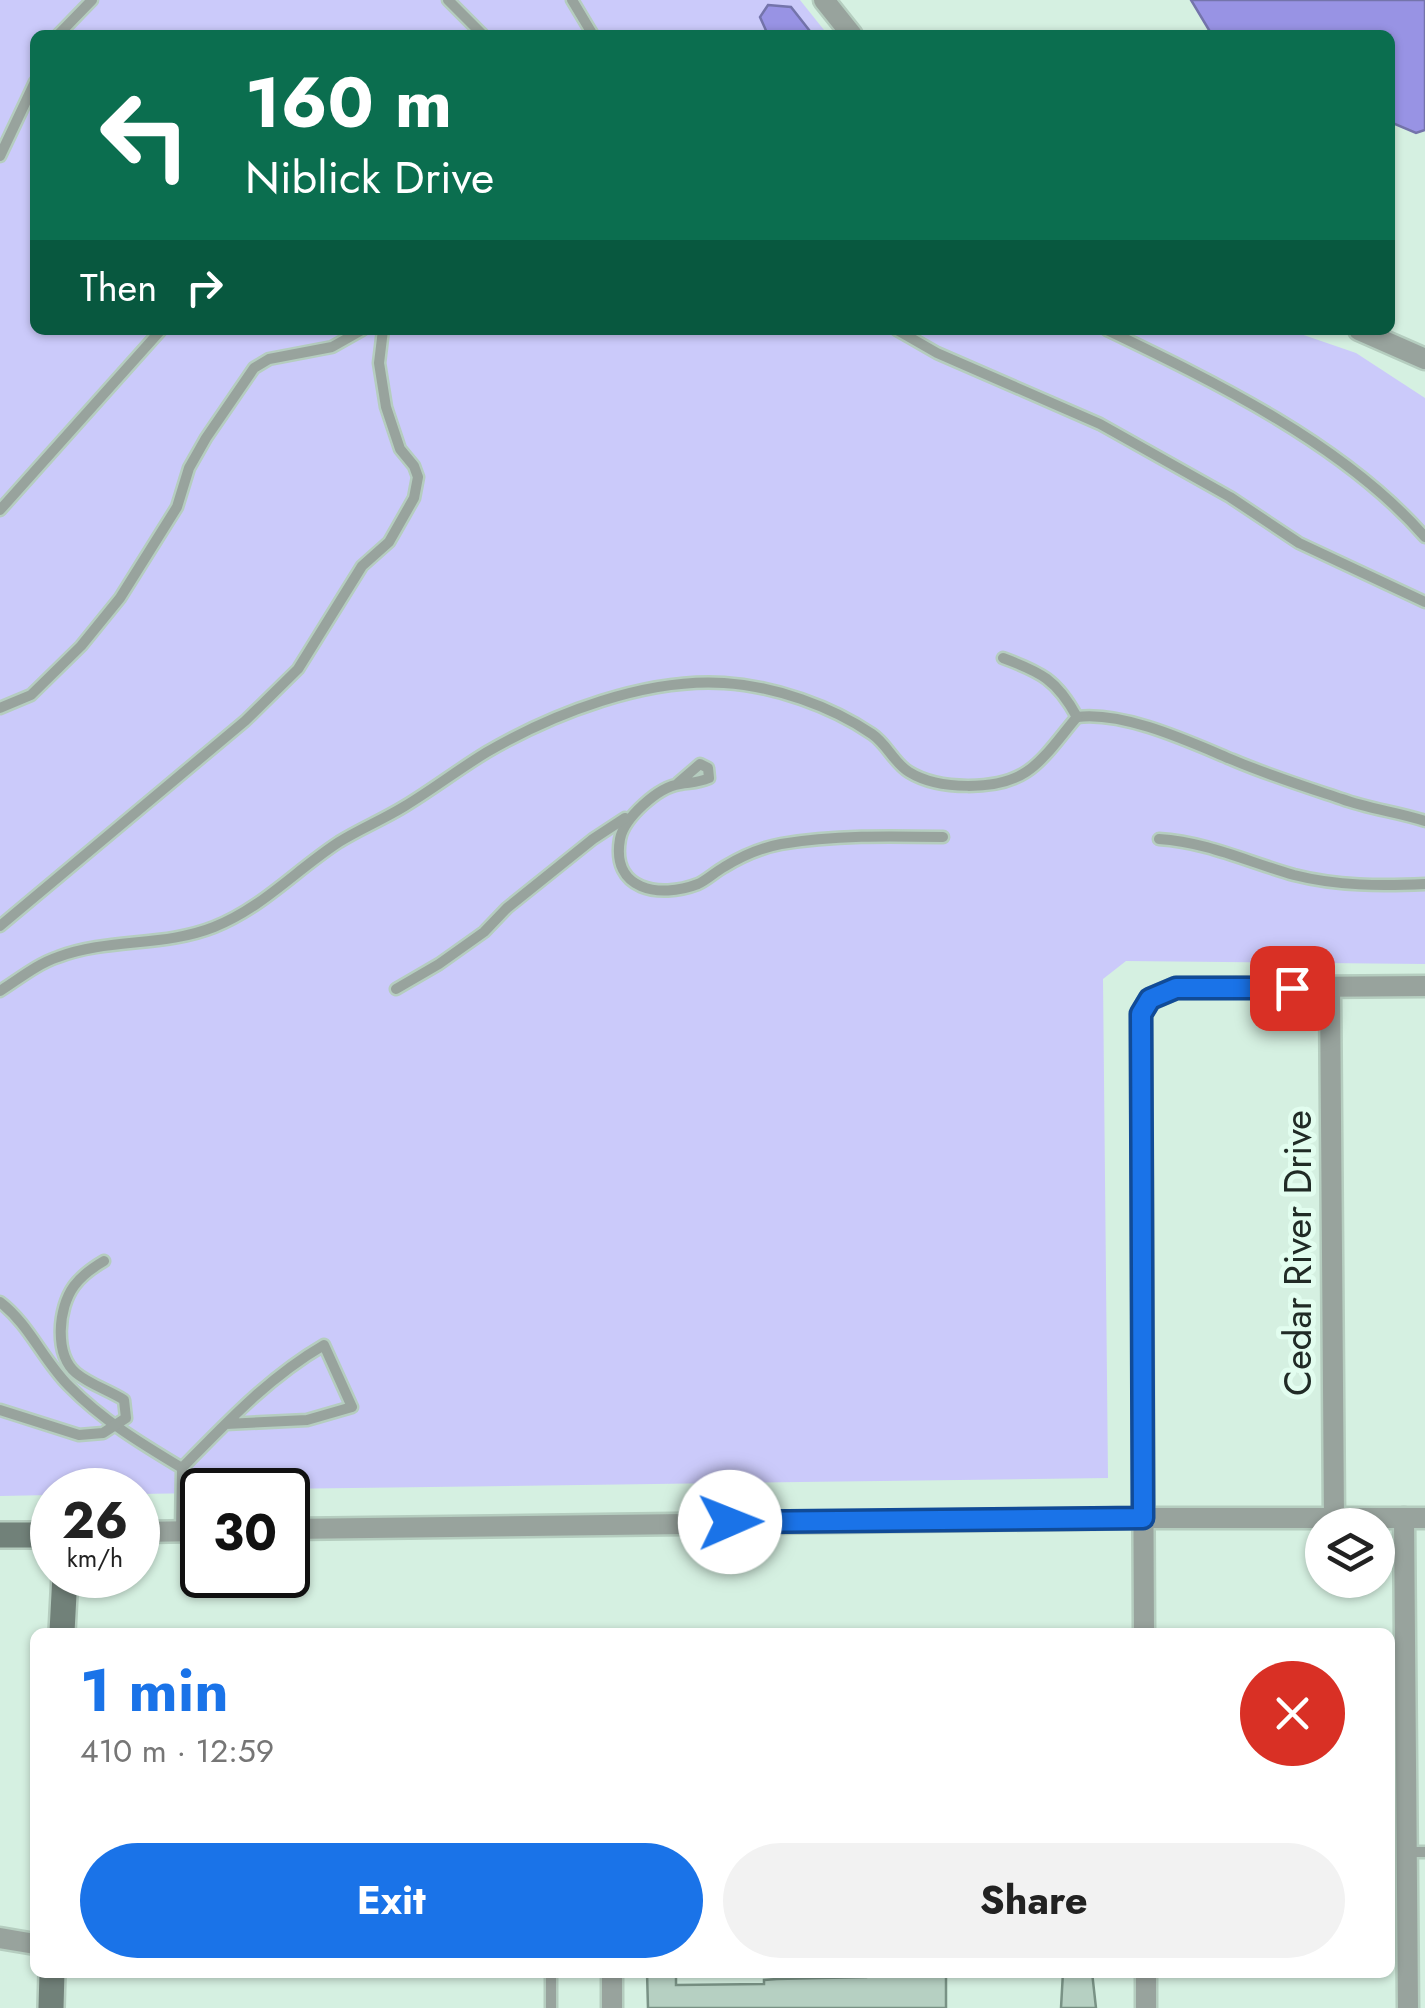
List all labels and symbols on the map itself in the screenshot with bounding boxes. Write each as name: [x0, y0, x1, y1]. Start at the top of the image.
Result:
pin: [1250, 946, 1335, 1031]
street label: Cedar River Drive: [1270, 1110, 1325, 1396]
speed limit sign: 30: [180, 1468, 310, 1598]
position arrow: [678, 1470, 782, 1574]

